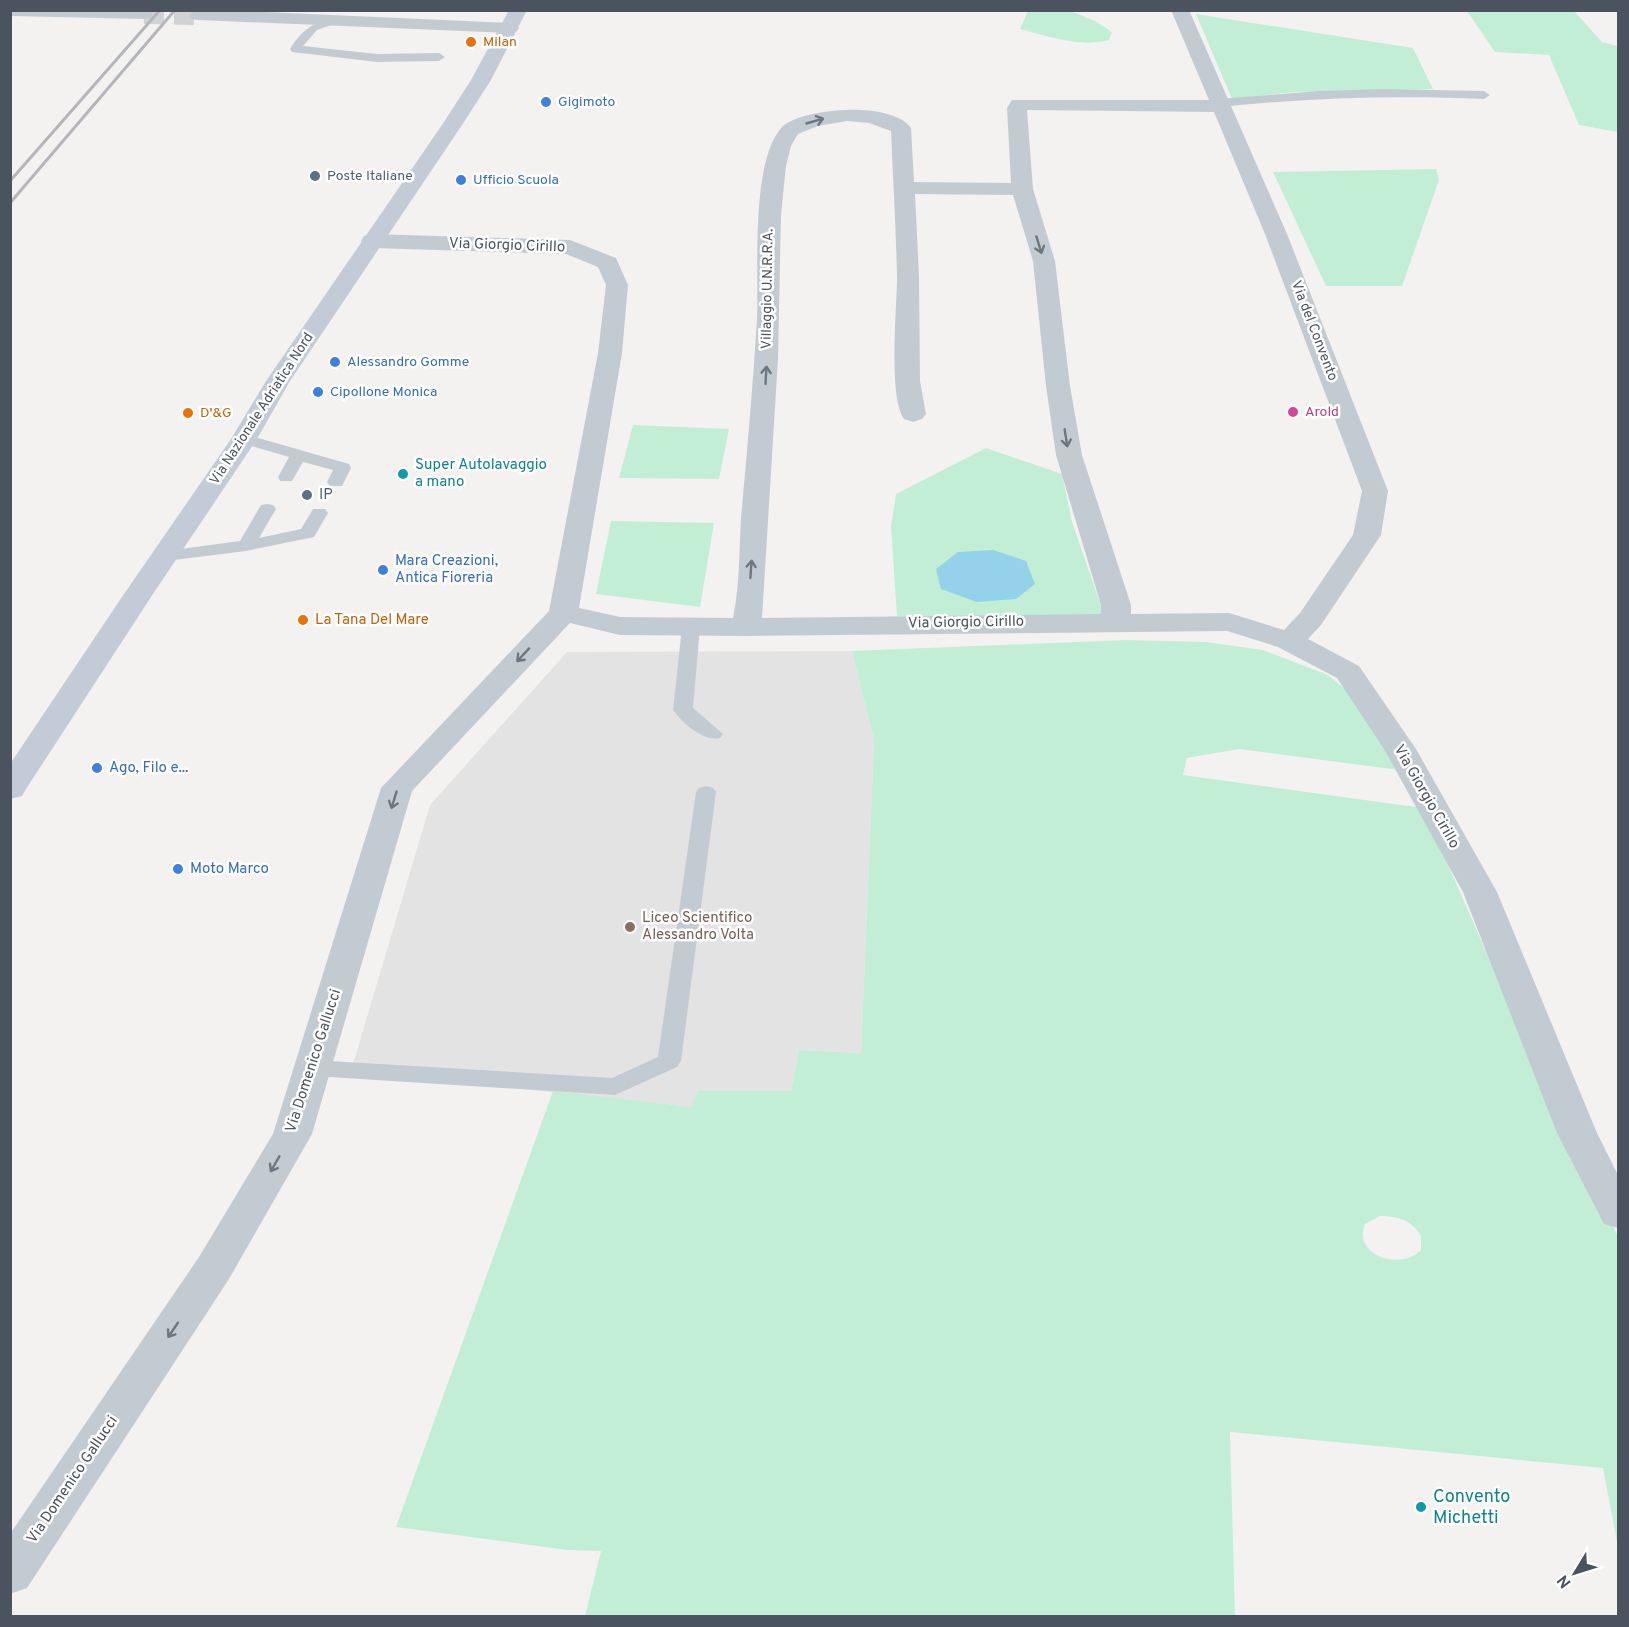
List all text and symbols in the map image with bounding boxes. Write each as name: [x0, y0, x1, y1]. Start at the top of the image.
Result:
place label: Milan: [483, 34, 517, 51]
marker: Milan: [464, 35, 478, 49]
place label: Gigimoto: [558, 94, 616, 111]
marker: Gigimoto: [539, 95, 553, 109]
one-way arrow: [805, 115, 824, 126]
place label: Poste Italiane: [327, 168, 413, 185]
marker: Poste Italiane: [308, 169, 322, 183]
place label: Ufficio Scuola: [473, 172, 559, 189]
marker: Ufficio Scuola: [454, 173, 468, 187]
street label: Villaggio U.N.R.R.A.: [758, 229, 778, 349]
street label: Via Giorgio Cirillo: [449, 234, 565, 258]
one-way arrow: [1034, 235, 1045, 254]
street label: Via del Convento: [1287, 279, 1341, 384]
street label: Via Nazionale Adriatica Nord: [206, 330, 318, 488]
place label: Alessandro Gomme: [347, 354, 469, 371]
marker: Alessandro Gomme: [328, 355, 342, 369]
one-way arrow: [760, 365, 771, 385]
place label: Cipollone Monica: [330, 384, 437, 401]
marker: Cipollone Monica: [311, 385, 325, 399]
place label: Arold: [1305, 404, 1339, 421]
place label: D'&G: [200, 405, 232, 422]
marker: Arold: [1286, 405, 1300, 419]
marker: D'&G: [181, 406, 195, 420]
one-way arrow: [1061, 427, 1072, 447]
place label: Super Autolavaggio a mano: [415, 456, 547, 492]
marker: Super Autolavaggio a mano: [396, 467, 410, 481]
place label: IP: [319, 486, 333, 505]
marker: IP: [300, 488, 314, 502]
place label: Mara Creazioni, Antica Fioreria: [395, 552, 498, 588]
one-way arrow: [746, 560, 757, 580]
marker: Mara Creazioni, Antica Fioreria: [376, 563, 390, 577]
place label: La Tana Del Mare: [315, 611, 429, 630]
street label: Via Giorgio Cirillo: [908, 612, 1024, 634]
marker: La Tana Del Mare: [296, 613, 310, 627]
one-way arrow: [516, 647, 530, 662]
street label: Via Giorgio Cirillo: [1389, 742, 1463, 852]
place label: Ago, Filo e...: [109, 759, 188, 778]
marker: Ago, Filo e...: [90, 761, 104, 775]
one-way arrow: [388, 790, 399, 809]
place label: Moto Marco: [190, 860, 269, 879]
marker: Moto Marco: [171, 862, 185, 876]
place label: Liceo Scientifico Alessandro Volta: [642, 909, 754, 945]
marker: Liceo Scientifico Alessandro Volta: [623, 920, 637, 934]
street label: Via Domenico Gallucci: [282, 987, 346, 1135]
one-way arrow: [269, 1155, 281, 1172]
one-way arrow: [167, 1321, 179, 1338]
street label: Via Domenico Gallucci: [23, 1413, 123, 1547]
place label: Convento Michetti: [1433, 1486, 1510, 1530]
marker: Convento Michetti: [1414, 1500, 1428, 1514]
north arrow: [1545, 1543, 1605, 1603]
text: N: [1553, 1570, 1576, 1592]

